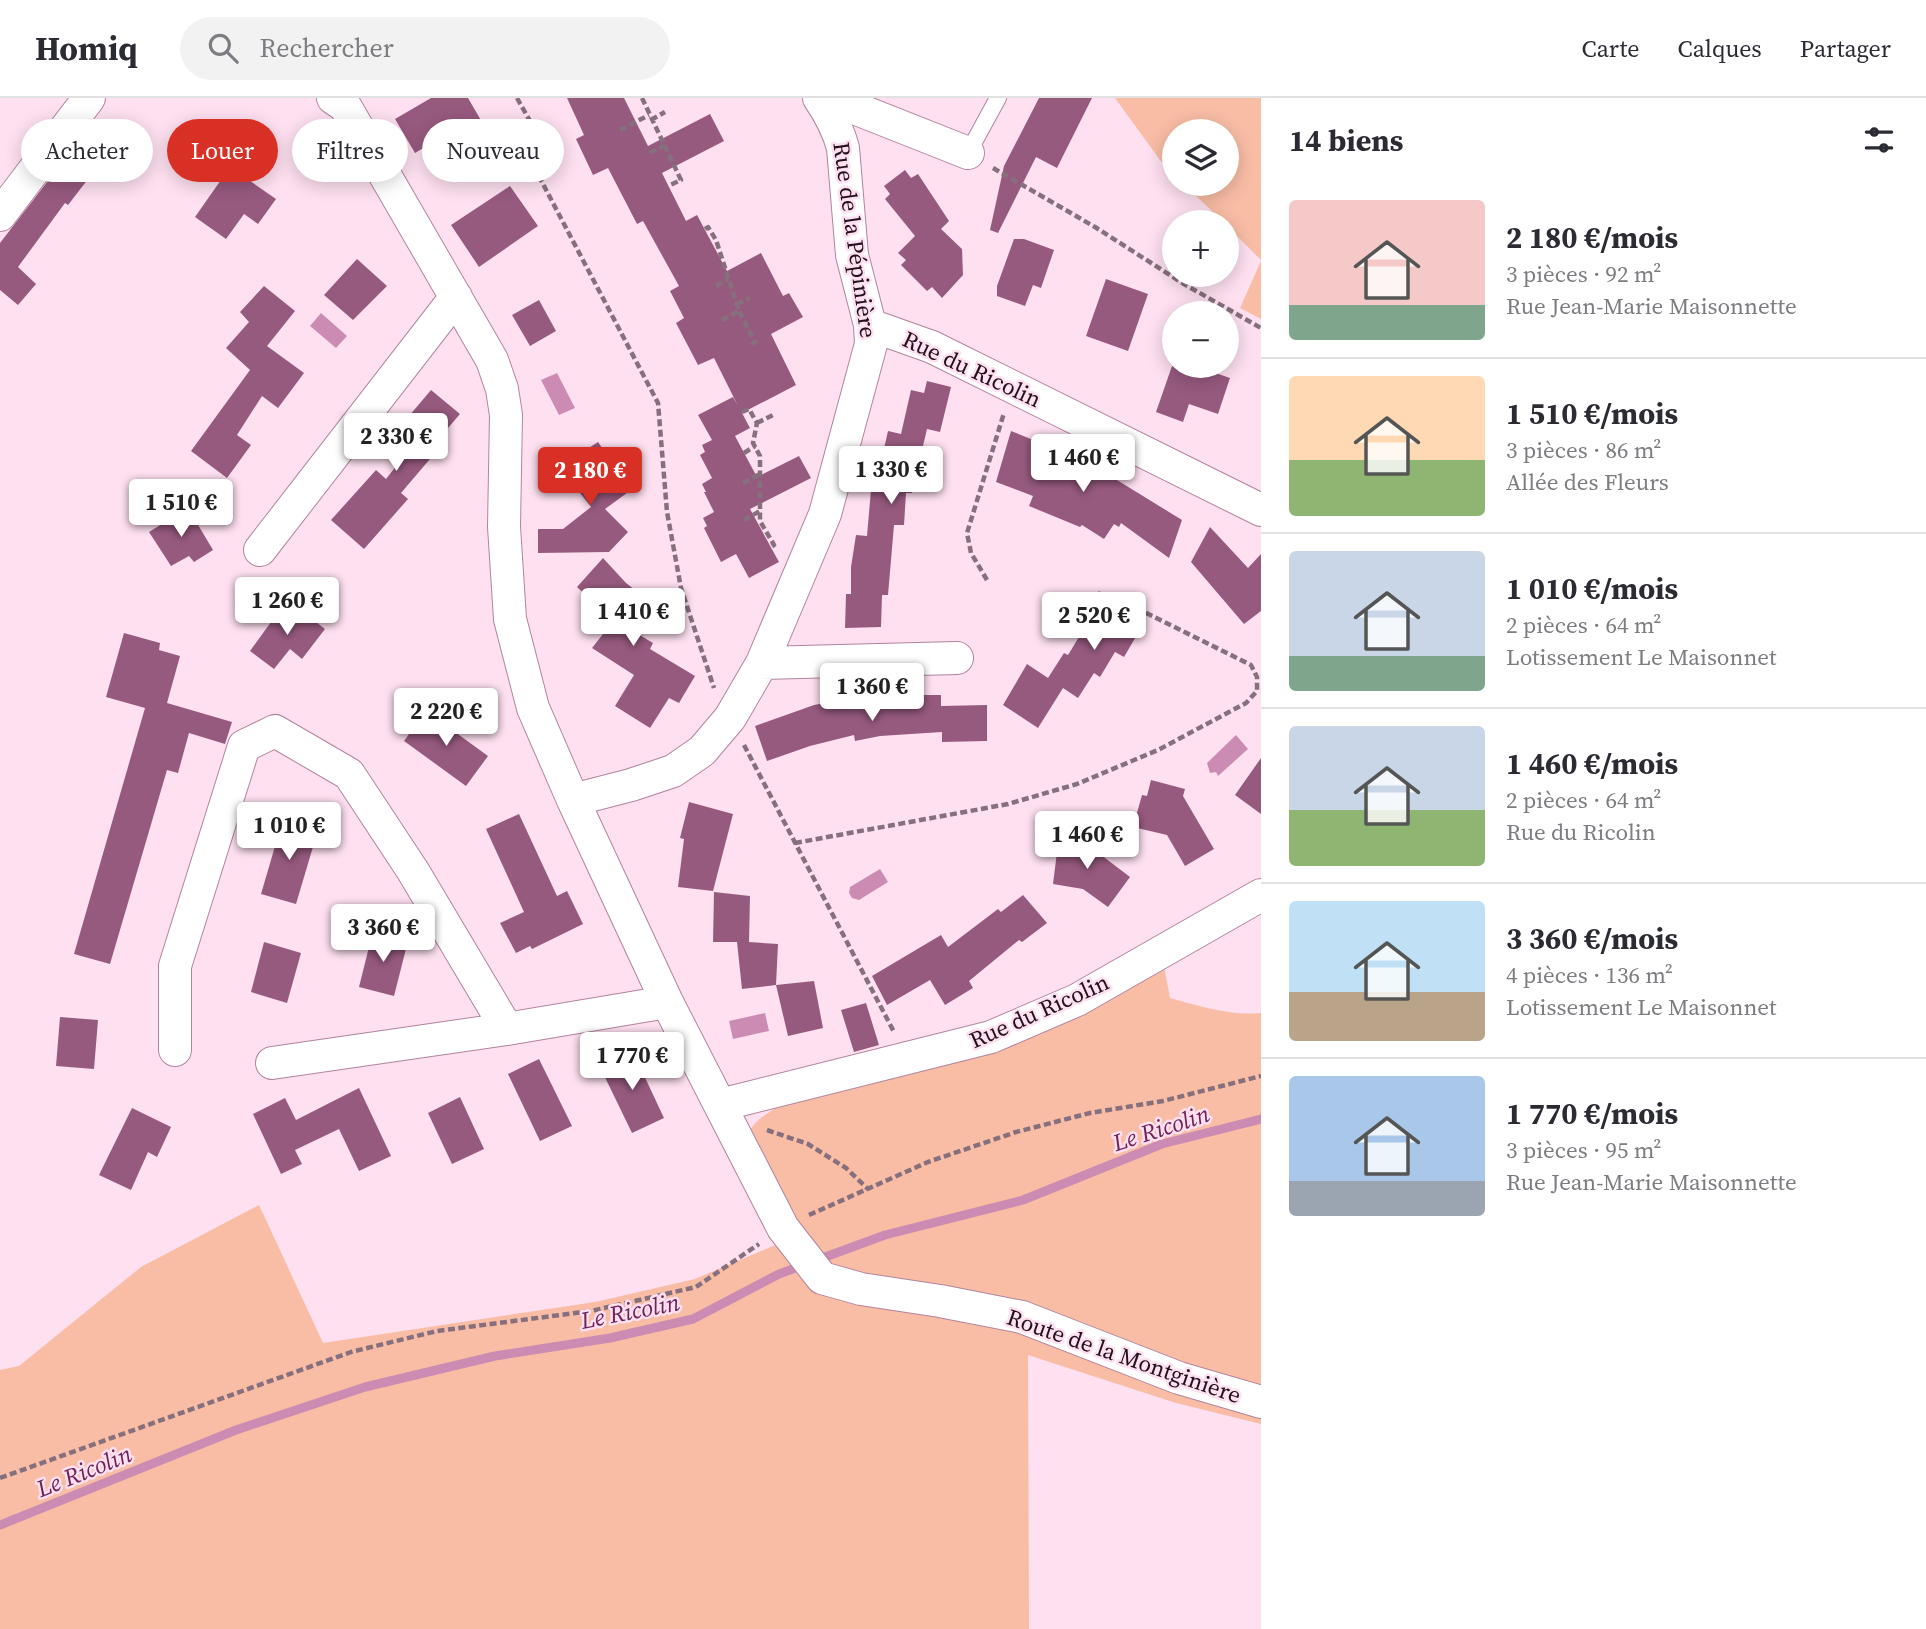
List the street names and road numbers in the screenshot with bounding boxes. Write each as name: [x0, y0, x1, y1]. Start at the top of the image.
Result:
street label: Rue de la Pépinière: [825, 140, 885, 340]
street label: Rue du Ricolin: [897, 323, 1047, 415]
street label: Rue du Ricolin: [964, 966, 1114, 1056]
street label: Route de la Montginière: [1003, 1301, 1245, 1411]

